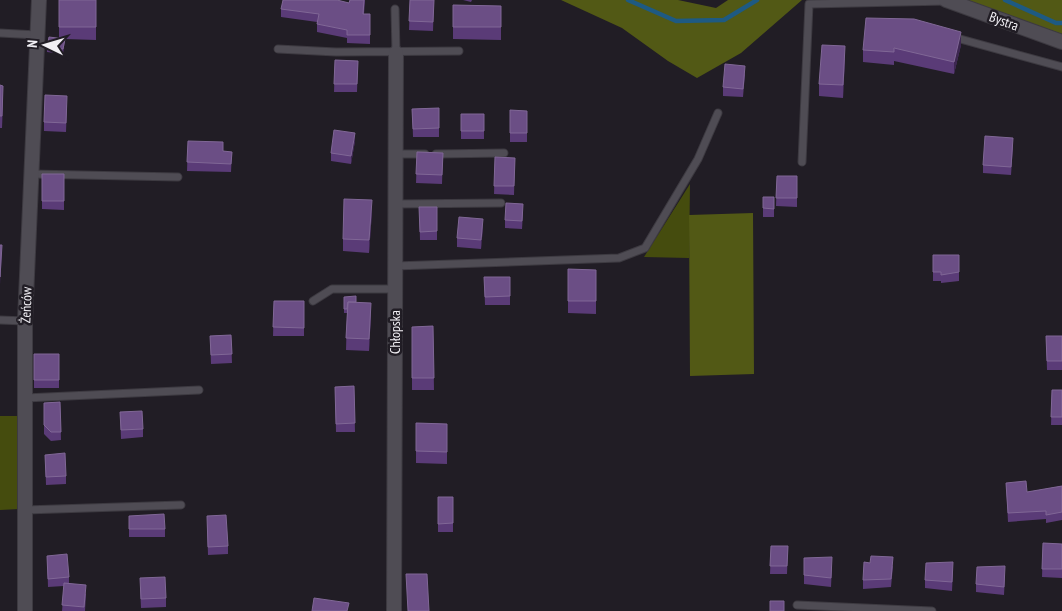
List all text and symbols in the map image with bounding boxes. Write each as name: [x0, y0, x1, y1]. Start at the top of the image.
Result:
street label: Bystra: [987, 7, 1021, 35]
north arrow: [20, 20, 70, 70]
text: N: [23, 39, 41, 48]
street label: Żeńców: [16, 286, 36, 324]
street label: Chłopska: [386, 310, 404, 354]

